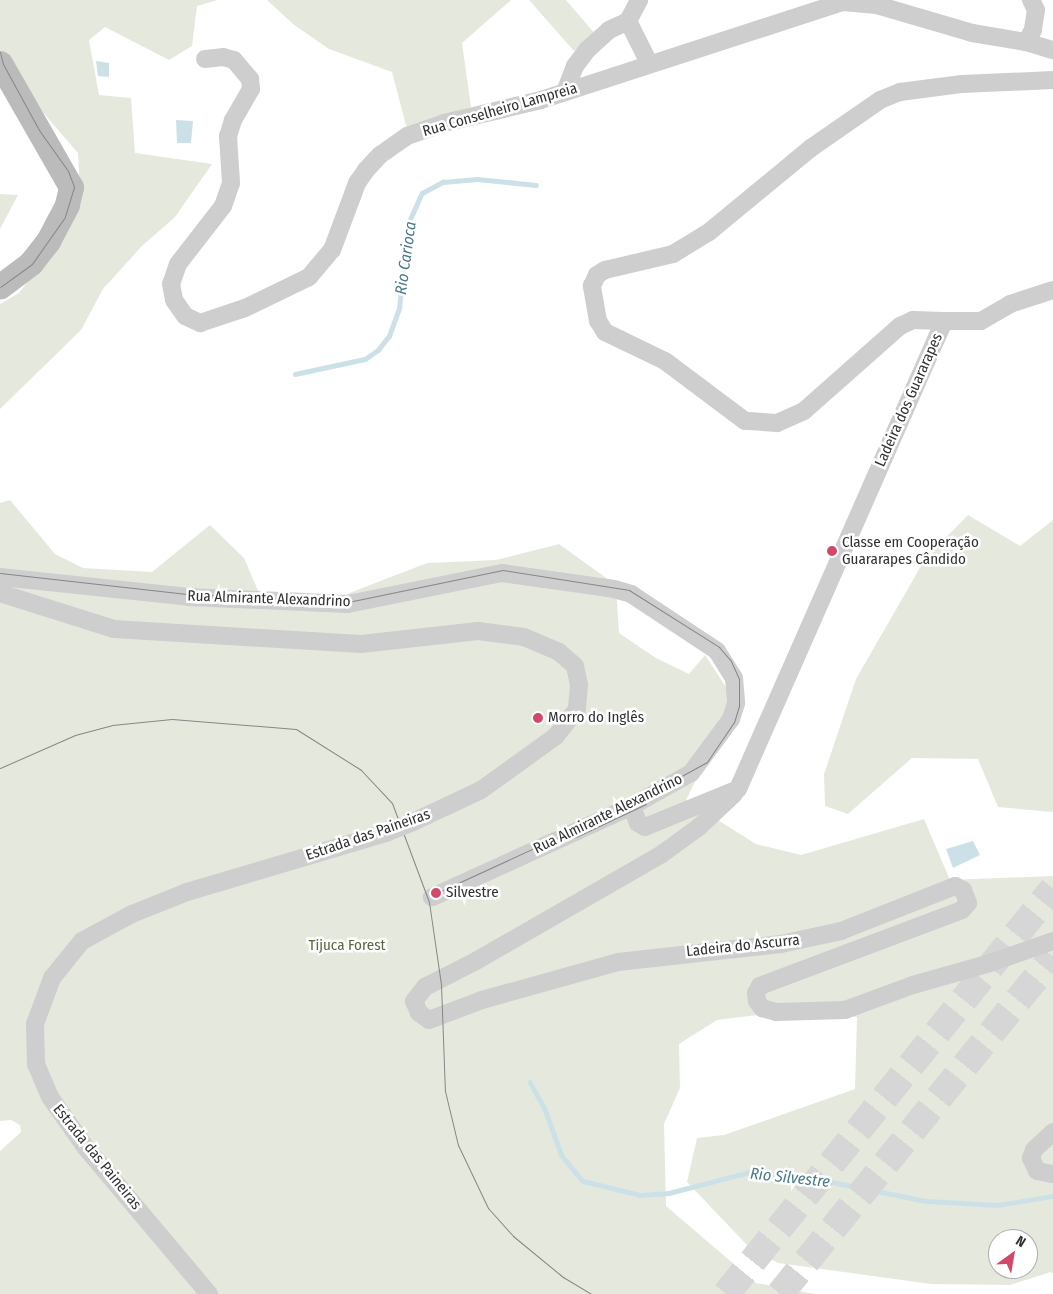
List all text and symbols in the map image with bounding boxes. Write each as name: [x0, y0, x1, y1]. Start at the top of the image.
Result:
street label: Rua Conselheiro Lampreia: [421, 79, 579, 141]
water label: Rio Carioca: [391, 220, 421, 296]
street label: Ladeira dos Guararapes: [871, 330, 947, 470]
place label: Classe em Cooperação Guararapes Cândido: [842, 533, 979, 568]
marker: Classe em Cooperação Guararapes Cândido: [826, 545, 838, 557]
street label: Rua Almirante Alexandrino: [187, 587, 351, 611]
place label: Morro do Inglês: [548, 709, 644, 727]
marker: Morro do Inglês: [532, 712, 544, 724]
street label: Rua Almirante Alexandrino: [531, 770, 685, 858]
street label: Estrada das Paineiras: [304, 805, 432, 865]
place label: Silvestre: [446, 884, 499, 902]
marker: Silvestre: [430, 887, 442, 899]
street label: Ladeira do Ascurra: [685, 931, 801, 961]
park label: Tijuca Forest: [309, 937, 385, 955]
street label: Estrada das Paineiras: [49, 1101, 145, 1213]
water label: Rio Silvestre: [749, 1164, 831, 1192]
north arrow: [988, 1229, 1038, 1279]
text: N: [1013, 1232, 1029, 1251]

